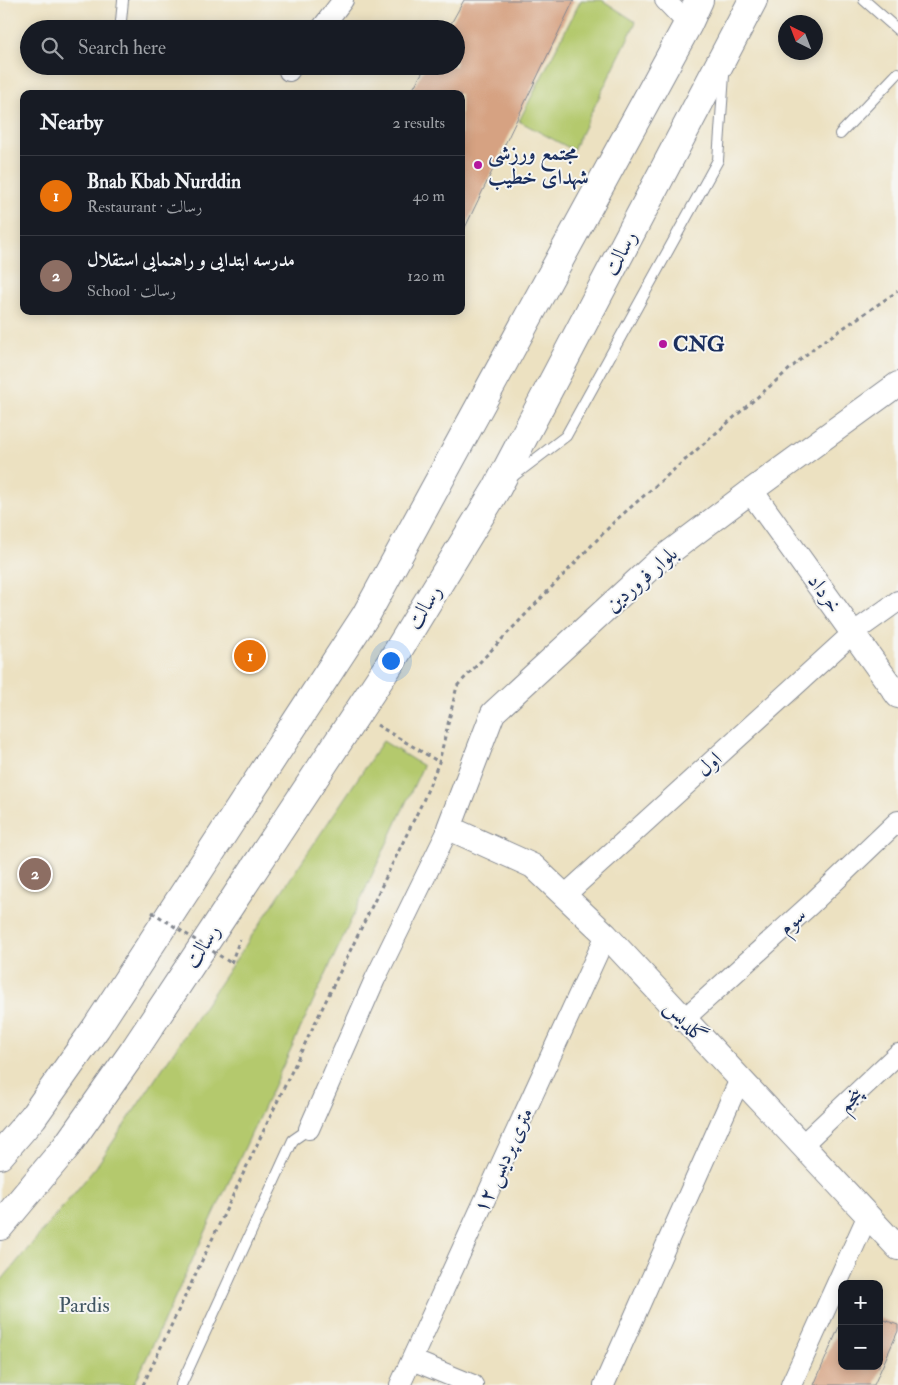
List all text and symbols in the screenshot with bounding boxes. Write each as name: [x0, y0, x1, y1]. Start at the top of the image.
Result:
north arrow: [778, 15, 823, 60]
search box: [20, 20, 465, 75]
icon: search: [38, 34, 66, 62]
text: Search here: [78, 36, 166, 60]
text: Nearby: [40, 109, 103, 136]
text: 2 results: [392, 113, 445, 133]
place label: مجتمع ورزشی شهدای خطیب: [488, 140, 589, 191]
marker: مجتمع ورزشی شهدای خطیب: [472, 159, 484, 171]
text: Bnab Kbab Nurddin: [87, 170, 241, 194]
text: 1: [53, 186, 59, 206]
text: 40 m: [412, 186, 445, 206]
text: Restaurant · رسالت: [87, 197, 202, 217]
street label: رسالت: [597, 226, 643, 280]
text: مدرسه ابتدایی و راهنمایی استقلال: [87, 248, 295, 272]
text: 2: [52, 266, 60, 286]
text: 120 m: [407, 266, 445, 286]
text: School · رسالت: [87, 281, 176, 301]
place label: CNG: [673, 331, 725, 358]
marker: CNG: [657, 338, 669, 350]
street label: بلوار فروردین: [599, 540, 683, 618]
street label: خرداد: [801, 568, 848, 618]
street label: رسالت: [401, 580, 448, 635]
pin: 1: [234, 637, 266, 675]
your location: [378, 648, 404, 674]
street label: اول: [691, 746, 728, 783]
pin: 2: [19, 855, 51, 893]
street label: سوم: [773, 902, 815, 944]
street label: رسالت: [178, 919, 227, 973]
street label: گلدیس: [659, 994, 713, 1049]
street label: پنجم: [832, 1080, 874, 1122]
street label: ۱۲ متری پردیس: [467, 1103, 540, 1217]
map controls: [838, 1280, 883, 1370]
button: +: [838, 1280, 883, 1325]
park label: Pardis: [58, 1292, 110, 1319]
button: −: [838, 1325, 883, 1370]

